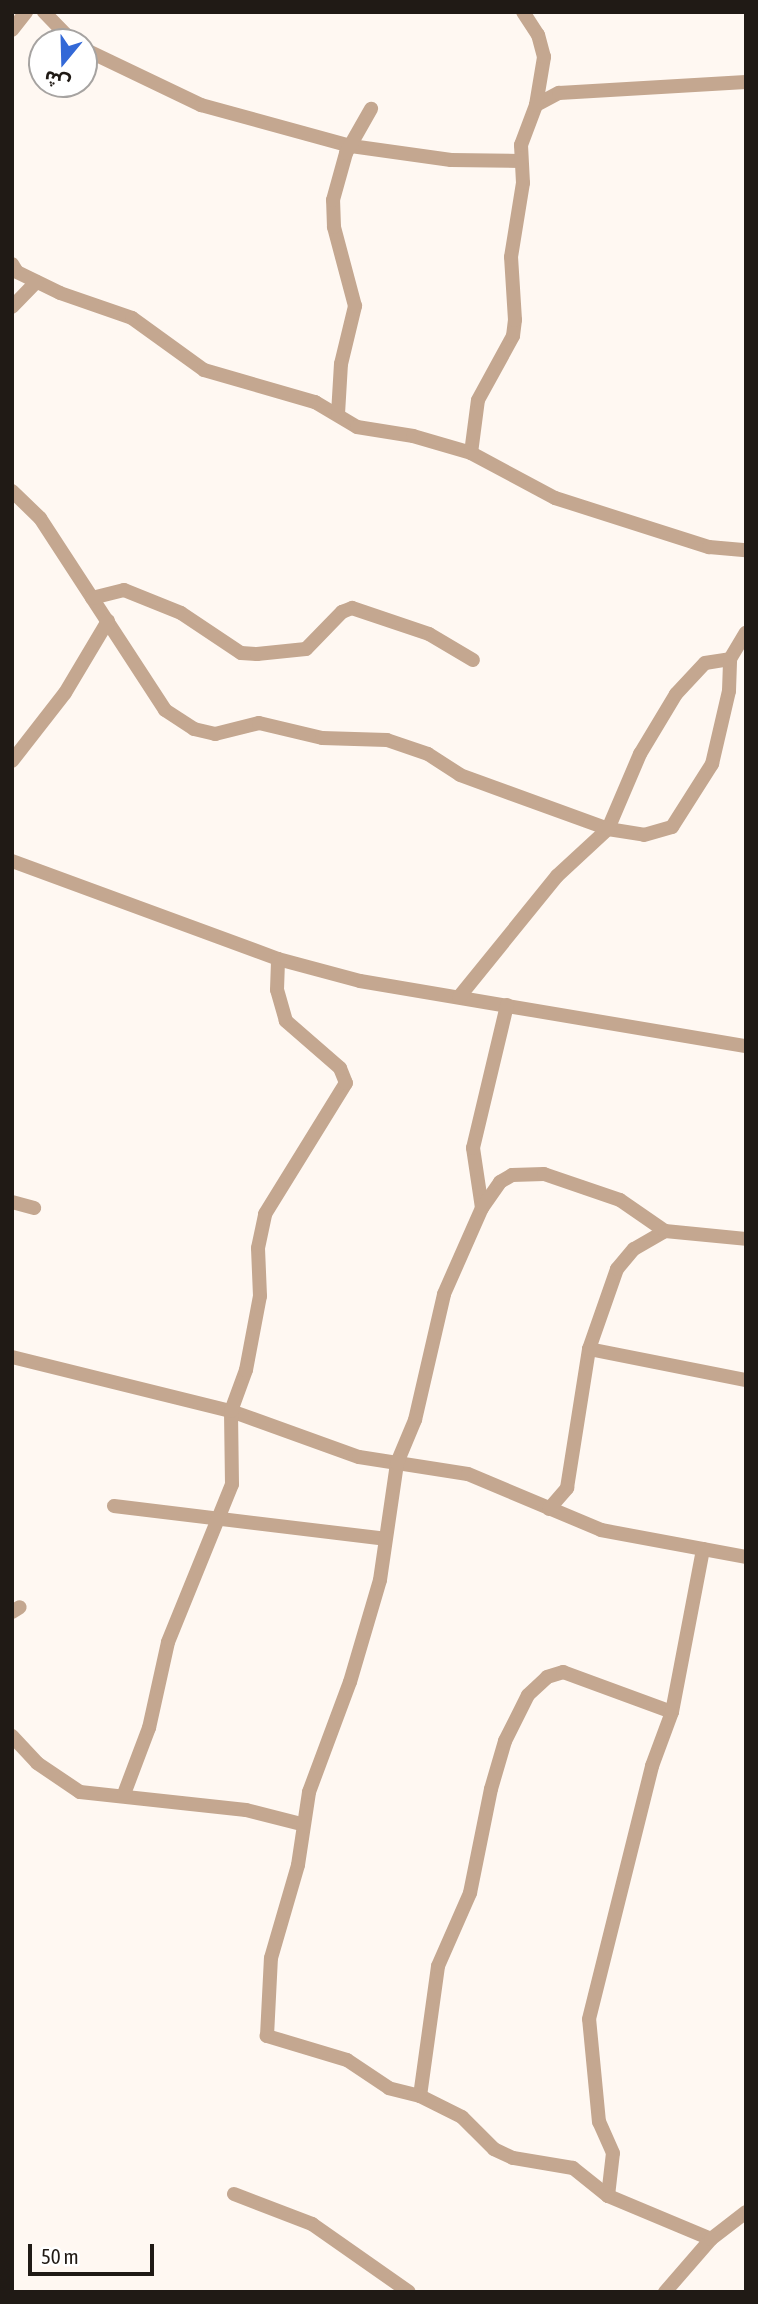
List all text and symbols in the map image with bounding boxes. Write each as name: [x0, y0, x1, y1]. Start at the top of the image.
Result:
north arrow: [28, 28, 98, 98]
text: ش: [41, 66, 73, 96]
scale bar: [32, 2230, 158, 2274]
text: 50 m: [41, 2244, 79, 2268]

